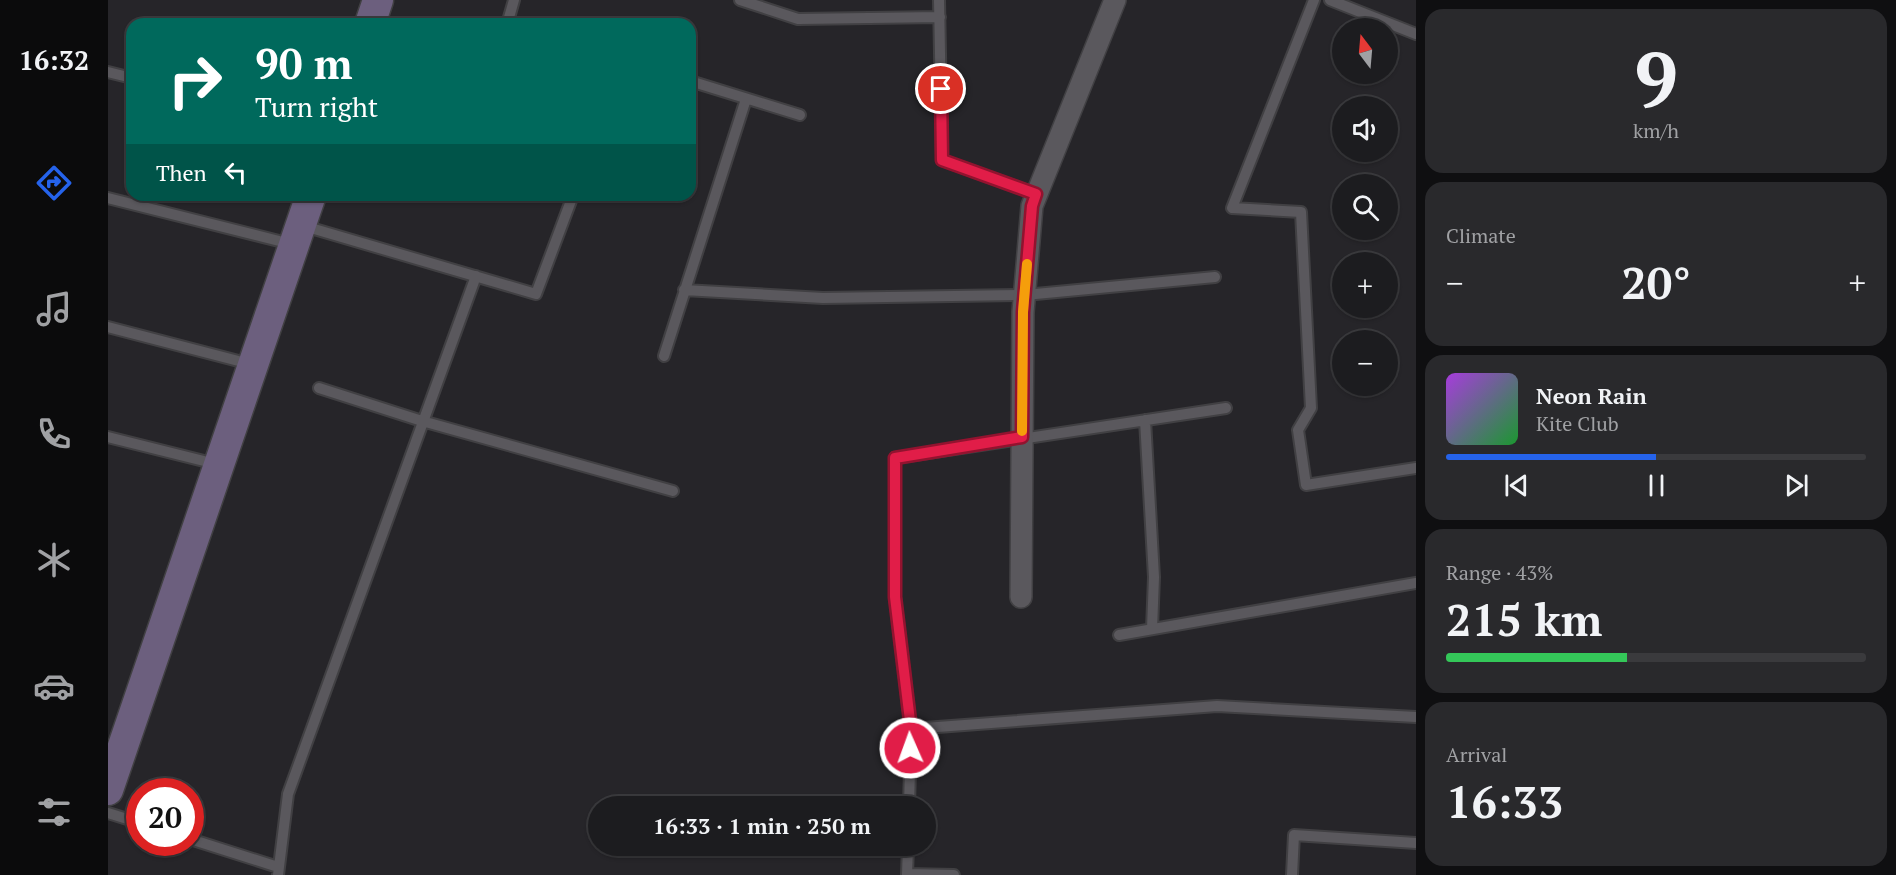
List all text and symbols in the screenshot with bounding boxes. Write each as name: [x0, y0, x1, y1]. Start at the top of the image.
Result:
north arrow: [1332, 18, 1398, 84]
map controls: [1332, 18, 1398, 396]
text: 9: [1634, 26, 1678, 129]
text: 90 m: [255, 35, 353, 91]
text: 16:32: [19, 42, 89, 78]
icon: right: [156, 42, 234, 120]
pin: [915, 63, 966, 114]
icon: arrive: [924, 72, 957, 105]
text: Turn right: [255, 89, 378, 125]
button: sound: [1332, 96, 1398, 162]
text: km/h: [1633, 117, 1679, 144]
icon: left: [219, 156, 252, 189]
text: Then: [156, 158, 207, 187]
icon: directions: [33, 162, 75, 204]
button: search: [1332, 174, 1398, 240]
text: Climate: [1446, 222, 1516, 249]
button: +: [1332, 252, 1398, 318]
text: 20°: [1621, 252, 1691, 312]
text: −: [1446, 261, 1464, 304]
text: +: [1848, 261, 1866, 304]
icon: music: [33, 288, 75, 330]
button: −: [1332, 330, 1398, 396]
text: Neon Rain: [1536, 381, 1647, 410]
text: Kite Club: [1536, 410, 1619, 437]
icon: phone: [33, 413, 75, 455]
icon: previous: [1500, 469, 1533, 502]
icon: pause: [1640, 469, 1673, 502]
icon: next: [1780, 469, 1813, 502]
icon: climate: [33, 539, 75, 581]
text: Range · 43%: [1446, 559, 1553, 586]
text: 215 km: [1446, 589, 1602, 649]
icon: car: [33, 665, 75, 707]
position arrow: [878, 716, 942, 780]
text: Arrival: [1446, 741, 1507, 768]
text: 16:33: [1446, 771, 1563, 831]
speed limit sign: 20: [126, 778, 204, 856]
icon: filters: [33, 791, 75, 833]
text: 16:33 · 1 min · 250 m: [653, 811, 871, 840]

